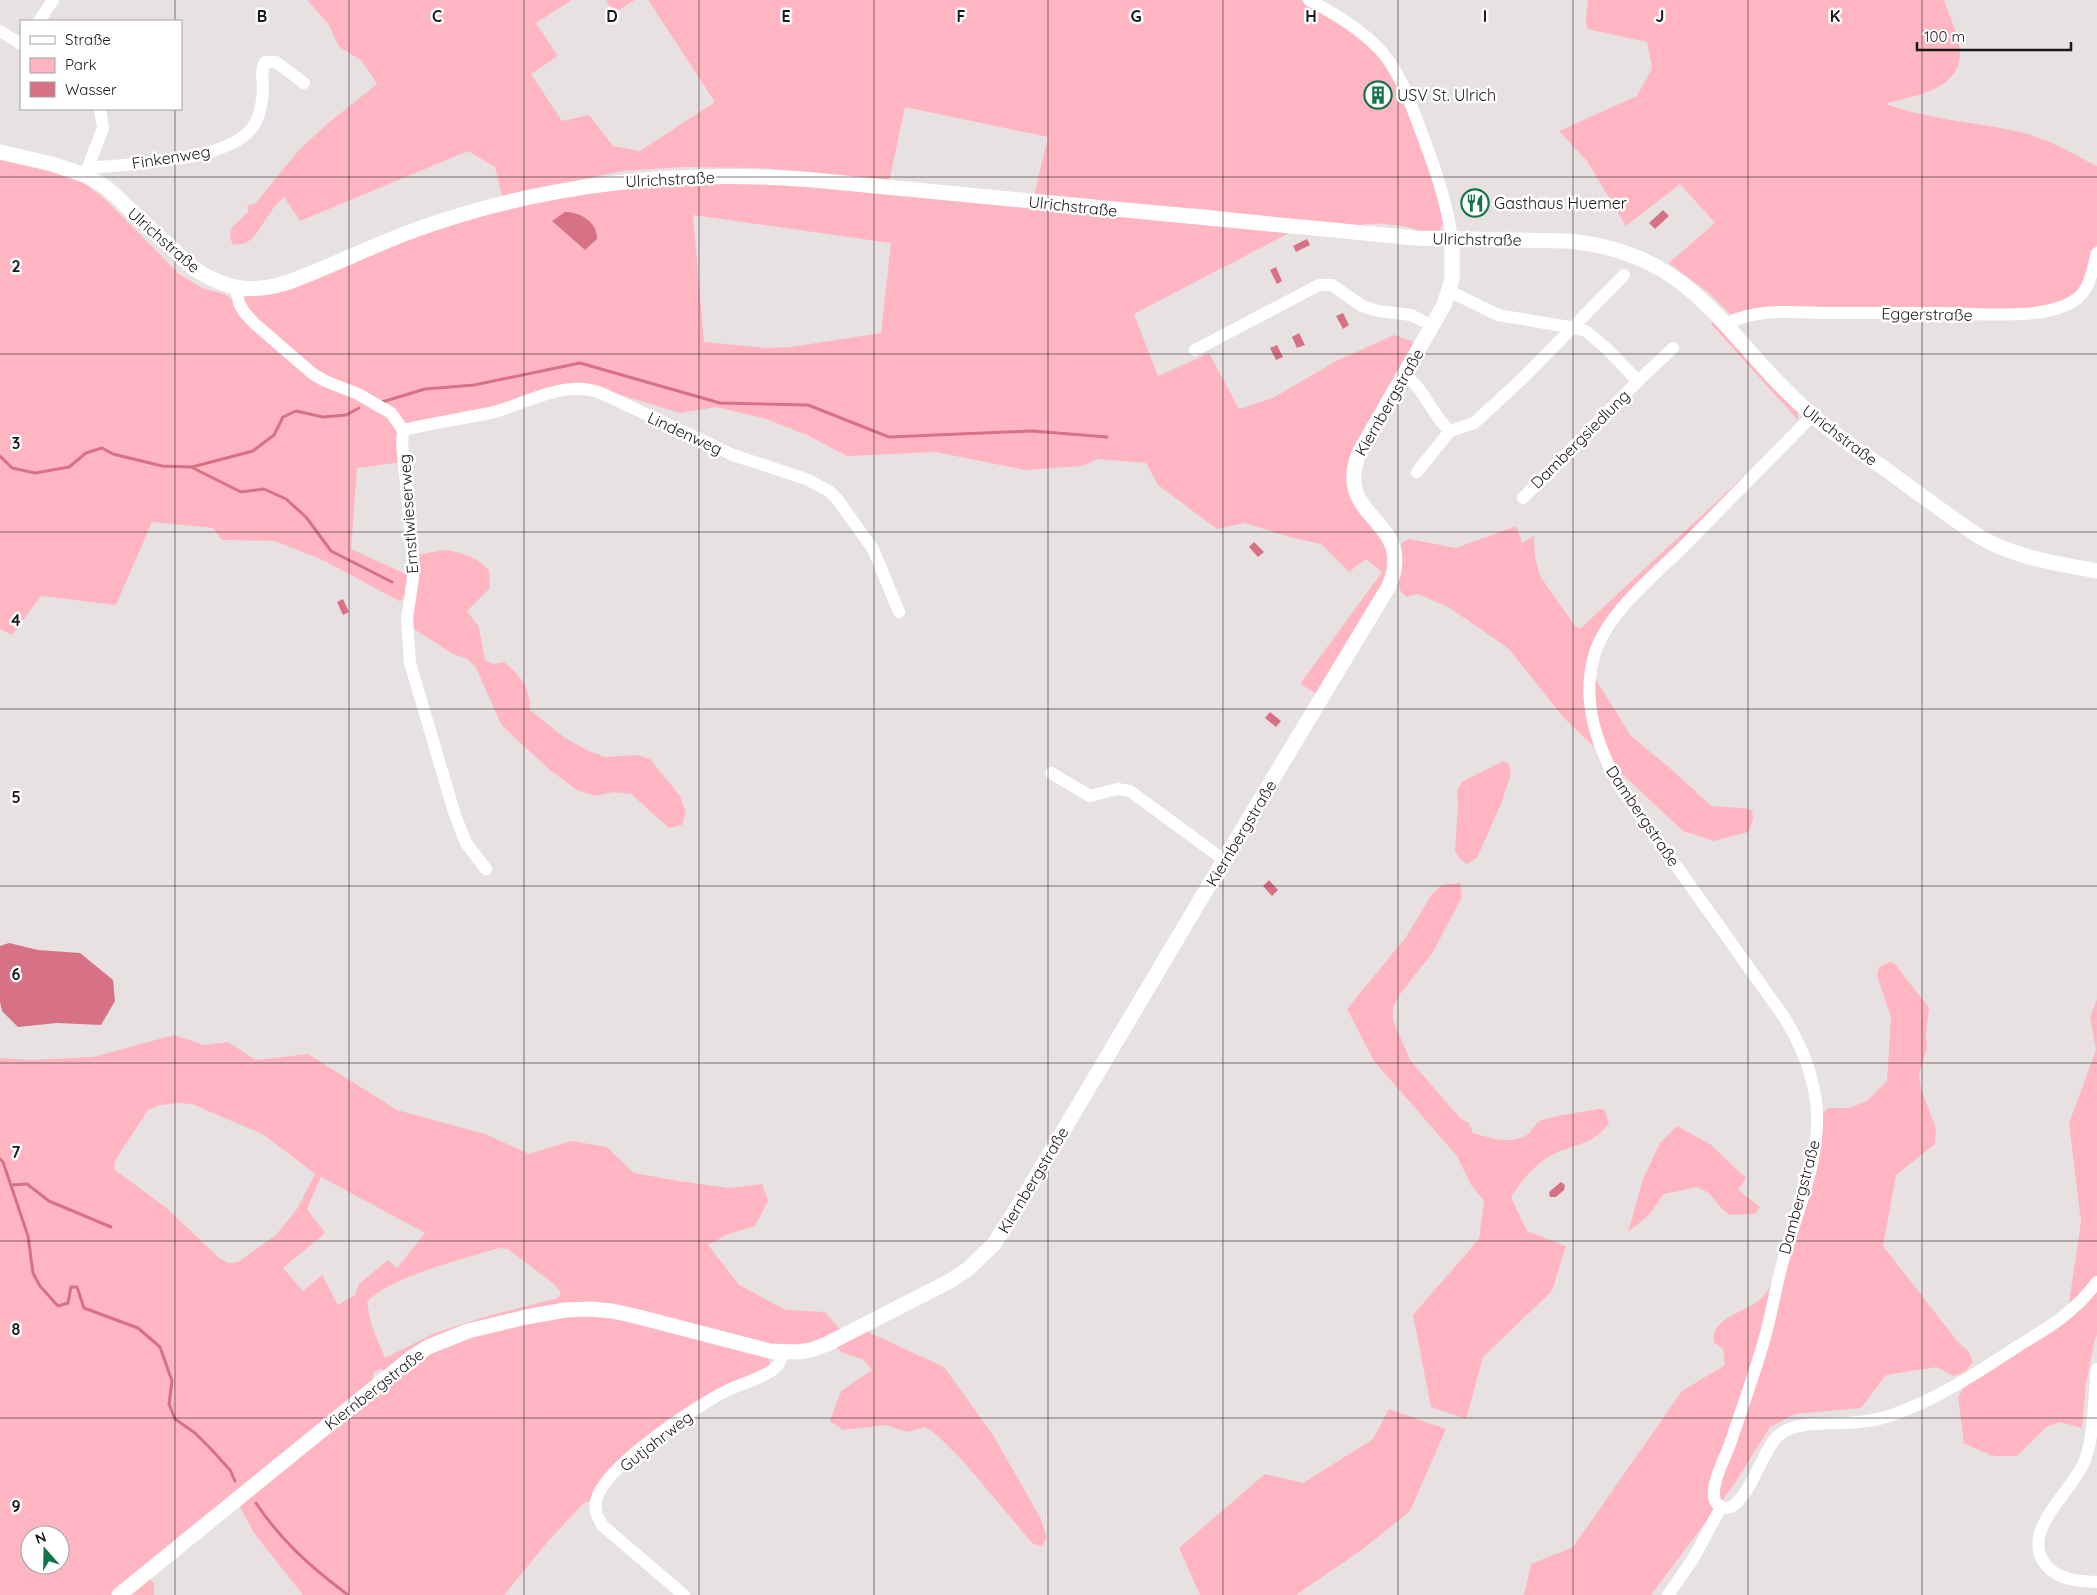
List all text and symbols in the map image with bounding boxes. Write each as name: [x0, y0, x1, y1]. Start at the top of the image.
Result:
text: B: [257, 6, 267, 26]
text: C: [432, 6, 442, 26]
text: D: [606, 6, 618, 26]
text: E: [781, 6, 791, 26]
text: F: [957, 6, 966, 26]
text: G: [1130, 6, 1142, 26]
text: H: [1305, 6, 1317, 26]
text: I: [1483, 6, 1487, 26]
text: J: [1656, 6, 1664, 26]
text: K: [1830, 6, 1840, 26]
legend: [20, 20, 182, 110]
scale bar: [1917, 20, 2071, 52]
text: 100 m: [1924, 27, 1965, 46]
text: Straße: [65, 30, 111, 49]
text: Park: [65, 55, 97, 74]
text: Wasser: [65, 80, 117, 99]
building icon: USV St. Ulrich: [1363, 80, 1393, 110]
place label: USV St. Ulrich: [1397, 85, 1496, 105]
street label: Finkenweg: [130, 141, 212, 173]
street label: Ulrichstraße: [625, 167, 715, 191]
restaurant icon: Gasthaus Huemer: [1460, 188, 1490, 218]
street label: Ulrichstraße: [1028, 191, 1118, 221]
place label: Gasthaus Huemer: [1494, 193, 1627, 213]
street label: Ulrichstraße: [124, 203, 204, 277]
street label: Ulrichstraße: [1432, 228, 1522, 250]
text: 2: [11, 256, 21, 276]
street label: Eggerstraße: [1881, 303, 1973, 325]
street label: Kiernbergstraße: [1350, 345, 1428, 459]
street label: Dambergsiedlung: [1526, 385, 1634, 493]
street label: Ulrichstraße: [1798, 400, 1882, 470]
street label: Lindenweg: [644, 407, 726, 459]
text: 3: [12, 433, 20, 453]
street label: Ernstlwieserweg: [394, 454, 422, 574]
text: 4: [11, 610, 21, 630]
street label: Dambergstraße: [1602, 762, 1684, 870]
street label: Kiernbergstraße: [1201, 776, 1281, 890]
text: 5: [11, 787, 21, 807]
text: 6: [12, 964, 21, 984]
street label: Kiernbergstraße: [993, 1123, 1073, 1237]
street label: Dambergstraße: [1774, 1138, 1824, 1256]
text: 7: [12, 1142, 21, 1162]
text: 8: [12, 1319, 21, 1339]
street label: Kiernbergstraße: [320, 1344, 428, 1434]
street label: Gutjahrweg: [616, 1406, 696, 1476]
text: 9: [11, 1496, 21, 1516]
north arrow: [20, 1525, 70, 1575]
text: N: [33, 1528, 48, 1548]

